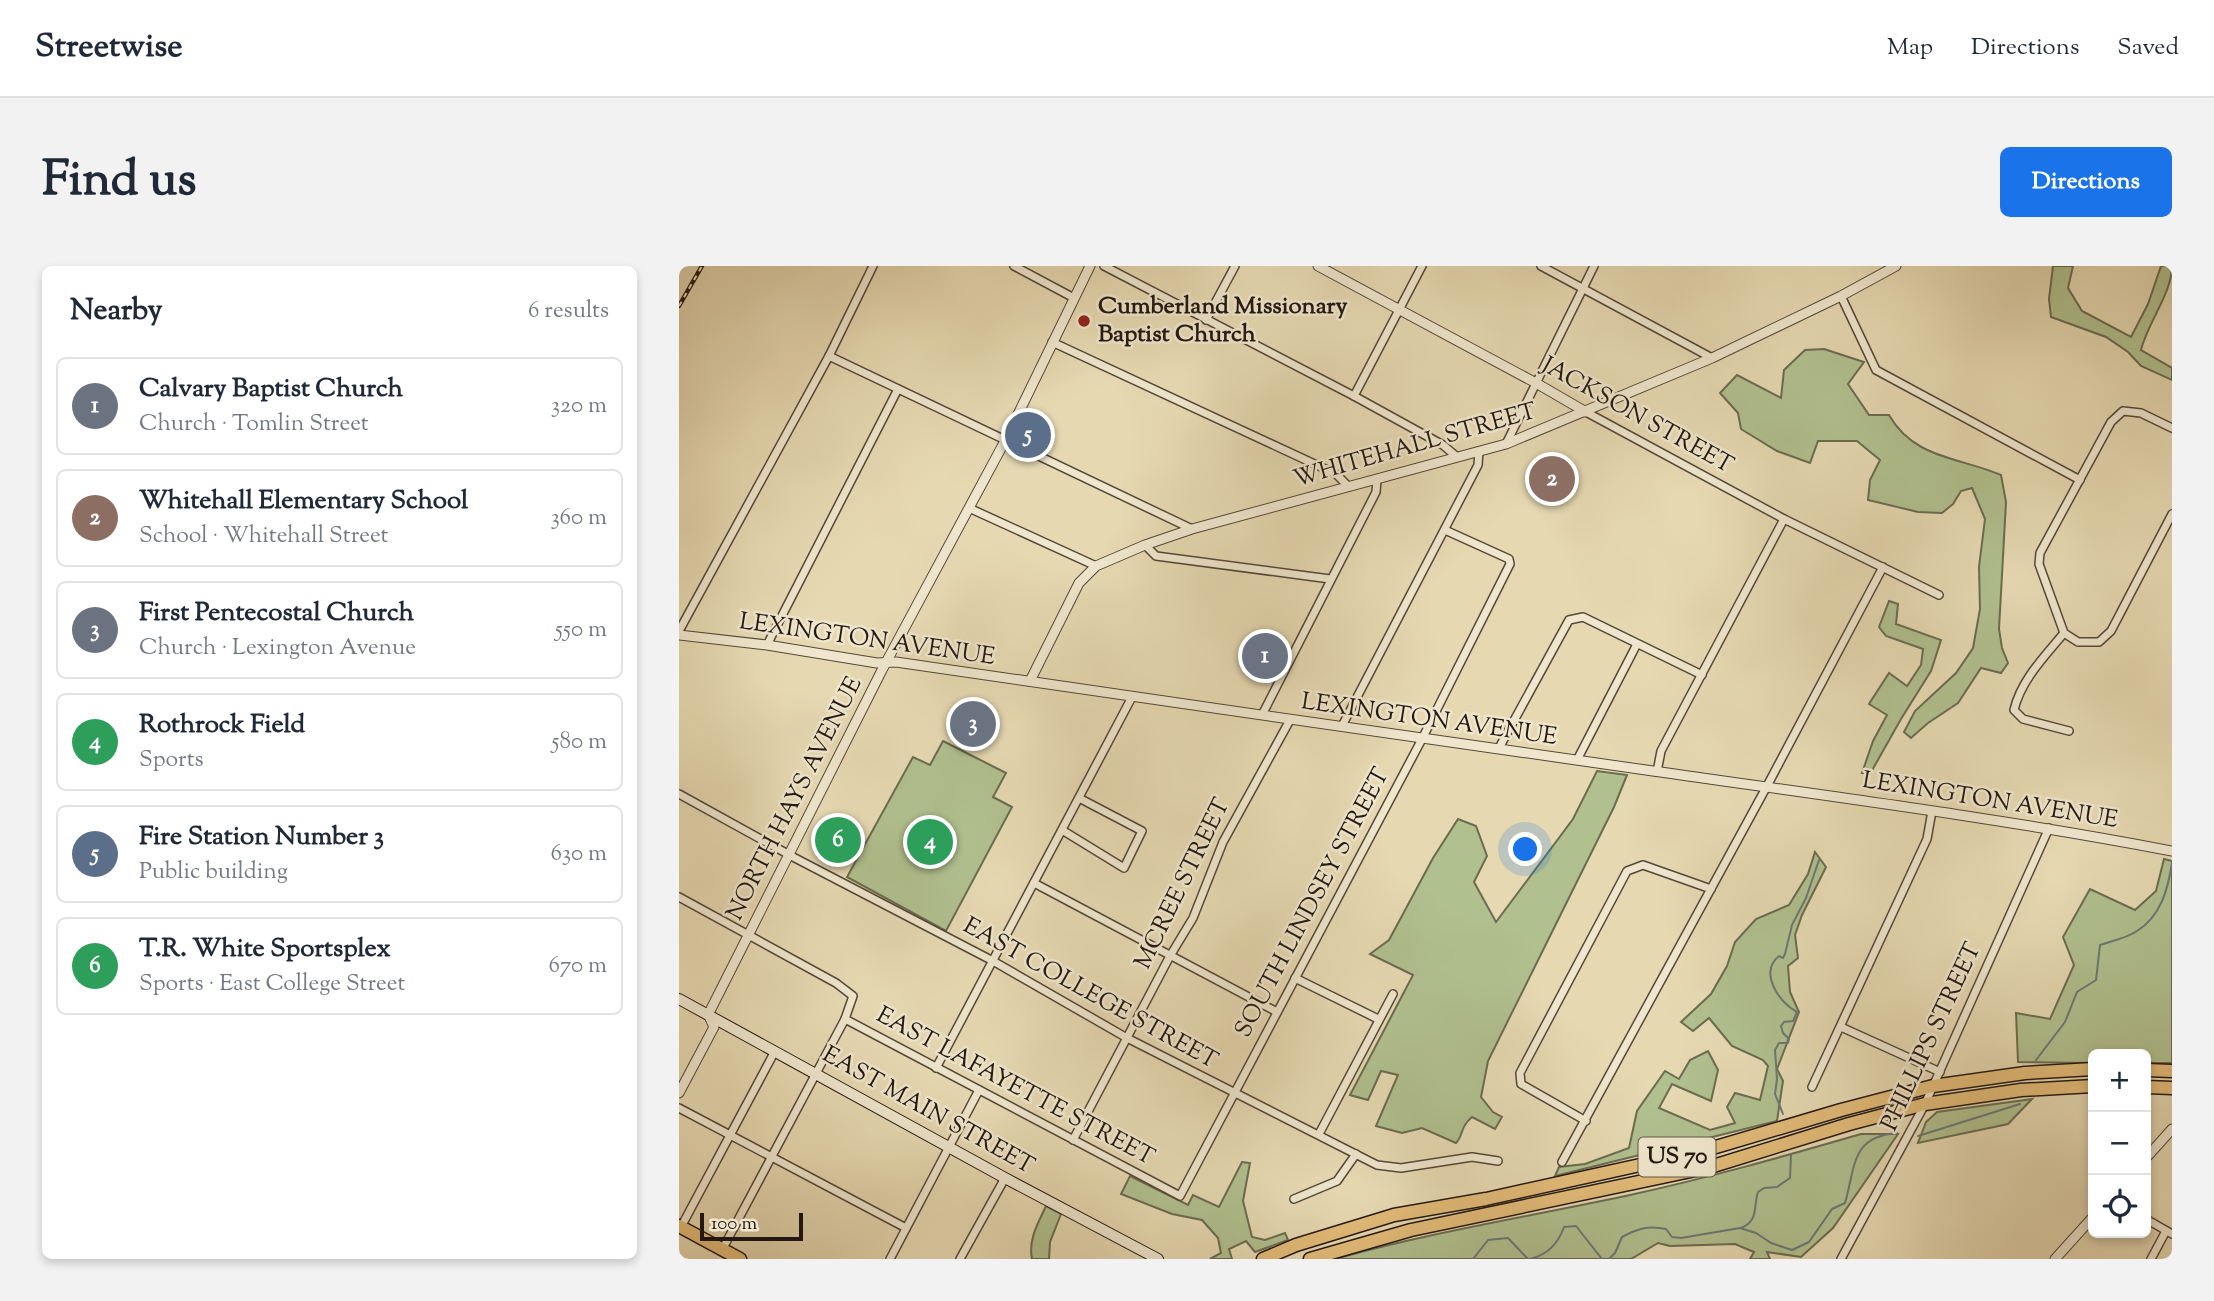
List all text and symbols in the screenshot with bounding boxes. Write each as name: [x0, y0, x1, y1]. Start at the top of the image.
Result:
text: Streetwise: [35, 24, 183, 72]
text: Map: [1887, 31, 1933, 65]
text: Directions: [1971, 31, 2079, 65]
text: Saved: [2117, 31, 2179, 65]
text: Find us: [42, 147, 196, 217]
button: Directions: [2000, 147, 2172, 217]
text: Nearby: [70, 290, 162, 333]
place label: Cumberland Missionary Baptist Church: [1098, 290, 1347, 352]
text: 6 results: [528, 295, 609, 328]
marker: Cumberland Missionary Baptist Church: [1076, 313, 1092, 329]
street label: JACKSON STREET: [1533, 348, 1739, 483]
text: Calvary Baptist Church: [139, 371, 403, 408]
text: 1: [91, 390, 99, 423]
text: 320 m: [551, 390, 607, 423]
street label: WHITEHALL STREET: [1289, 395, 1541, 497]
text: Church · Tomlin Street: [139, 408, 369, 441]
pin: 5: [1005, 409, 1051, 461]
pin: 2: [1529, 453, 1575, 505]
text: Whitehall Elementary School: [139, 483, 468, 520]
text: 2: [90, 502, 100, 535]
text: 360 m: [550, 502, 607, 535]
text: School · Whitehall Street: [139, 520, 388, 553]
text: First Pentecostal Church: [139, 595, 414, 632]
street label: LEXINGTON AVENUE: [737, 605, 998, 675]
text: 3: [90, 614, 100, 647]
text: 550 m: [555, 614, 607, 647]
pin: 1: [1242, 630, 1288, 682]
text: Church · Lexington Avenue: [139, 632, 416, 665]
street label: NORTH HAYS AVENUE: [719, 671, 872, 927]
street label: LEXINGTON AVENUE: [1299, 685, 1560, 755]
pin: 3: [950, 698, 996, 750]
text: Rothrock Field: [139, 707, 305, 744]
text: 4: [89, 726, 101, 759]
text: 580 m: [552, 726, 607, 759]
text: Sports: [139, 744, 204, 777]
street label: SOUTH LINDSEY STREET: [1227, 762, 1399, 1044]
street label: LEXINGTON AVENUE: [1860, 764, 2121, 838]
street label: MCREE STREET: [1127, 793, 1239, 975]
pin: 6: [815, 814, 861, 866]
pin: 4: [907, 816, 953, 868]
text: Fire Station Number 3: [139, 819, 384, 856]
your location: [1508, 832, 1542, 866]
text: 5: [91, 838, 99, 871]
text: 630 m: [550, 838, 607, 871]
text: Public building: [139, 856, 288, 889]
street label: EAST COLLEGE STREET: [956, 910, 1224, 1078]
text: T.R. White Sportsplex: [139, 931, 391, 968]
street label: PHILLIPS STREET: [1873, 937, 1991, 1137]
text: 6: [89, 950, 101, 983]
text: 670 m: [548, 950, 607, 983]
text: Sports · East College Street: [139, 968, 405, 1001]
street label: EAST LAFAYETTE STREET: [870, 999, 1160, 1175]
street label: EAST MAIN STREET: [816, 1038, 1040, 1184]
map controls: [2088, 1049, 2151, 1238]
button: +: [2088, 1049, 2151, 1112]
button: −: [2088, 1112, 2151, 1175]
road number: US 70: [1639, 1138, 1715, 1177]
button: locate: [2088, 1175, 2151, 1238]
scale bar: [700, 1210, 803, 1242]
text: 100 m: [711, 1211, 757, 1238]

